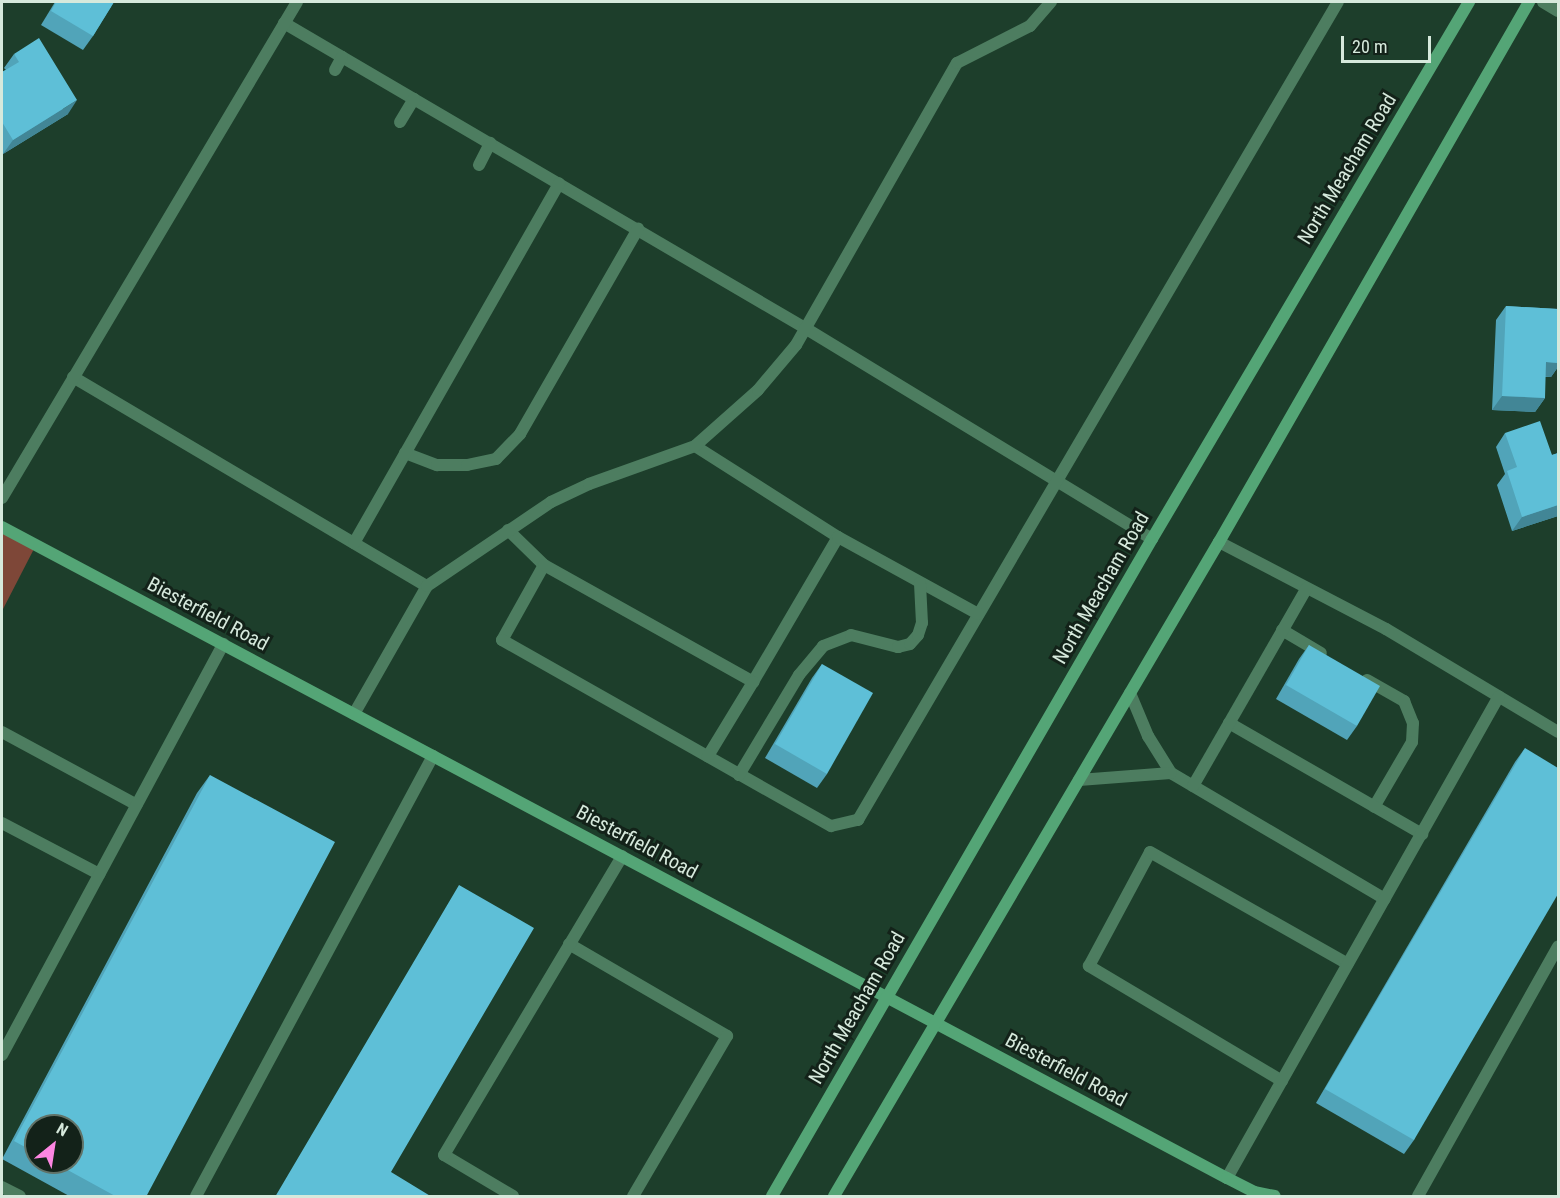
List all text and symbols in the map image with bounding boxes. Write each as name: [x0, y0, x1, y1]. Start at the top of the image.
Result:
scale bar: [1344, 24, 1434, 62]
text: 20 m: [1352, 36, 1387, 57]
street label: North Meacham Road: [1293, 89, 1401, 249]
street label: North Meacham Road: [1048, 508, 1154, 668]
street label: Biesterfield Road: [143, 572, 273, 656]
street label: Biesterfield Road: [572, 800, 702, 884]
street label: North Meacham Road: [804, 928, 910, 1088]
street label: Biesterfield Road: [1001, 1028, 1131, 1112]
north arrow: [24, 1114, 84, 1174]
text: N: [53, 1119, 71, 1140]

